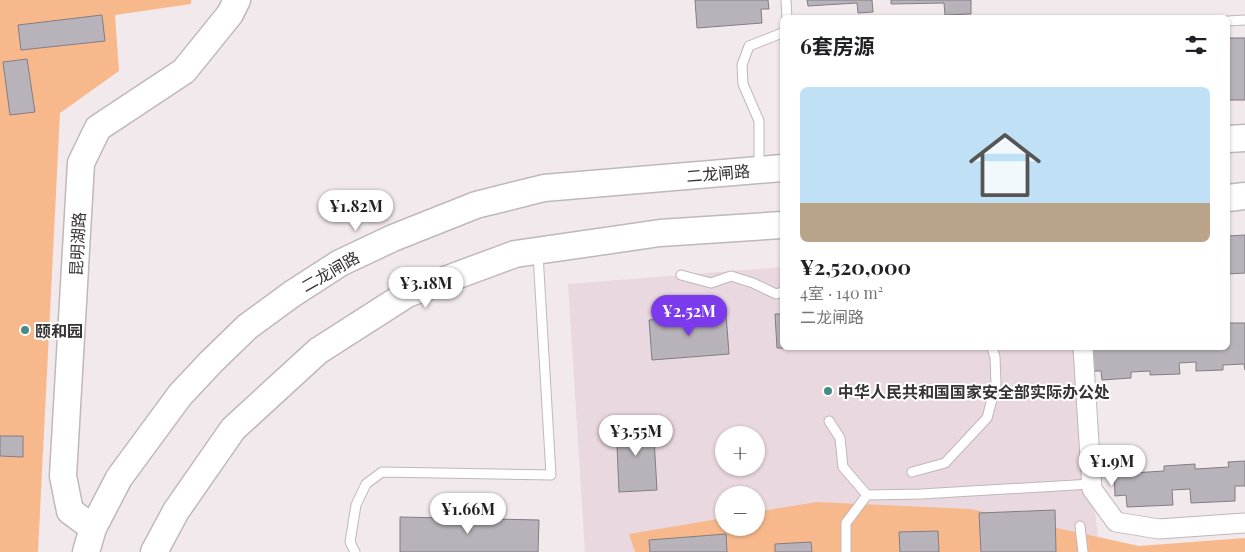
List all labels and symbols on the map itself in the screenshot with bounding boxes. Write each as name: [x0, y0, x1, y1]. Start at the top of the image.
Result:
street label: 二龙闸路: [685, 160, 751, 186]
pin: ¥1.82M: [315, 190, 397, 232]
street label: 昆明湖路: [65, 211, 89, 277]
street label: 二龙闸路: [297, 246, 363, 296]
pin: ¥3.18M: [385, 266, 467, 309]
pin: ¥2.52M: [648, 294, 730, 337]
place label: 颐和园: [35, 320, 83, 341]
marker: 颐和园: [19, 324, 31, 336]
place label: 中华人民共和国国家安全部实际办公处: [838, 381, 1110, 402]
marker: 中华人民共和国国家安全部实际办公处: [822, 385, 834, 397]
pin: ¥3.55M: [595, 414, 677, 457]
pin: ¥1.9M: [1077, 444, 1147, 487]
pin: ¥1.66M: [427, 492, 509, 535]

